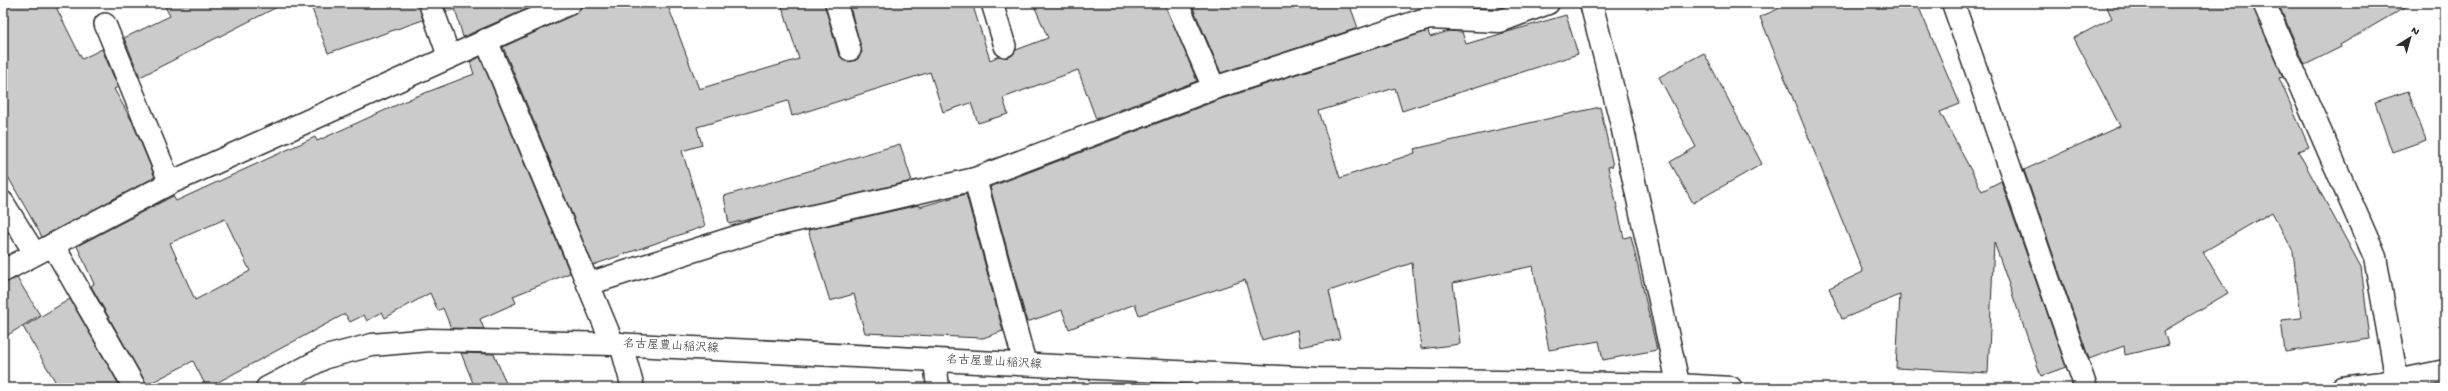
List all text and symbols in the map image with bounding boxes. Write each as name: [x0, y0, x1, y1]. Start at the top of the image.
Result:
north arrow: [2390, 18, 2430, 58]
text: N: [2408, 25, 2421, 39]
street label: 名古屋豊山稲沢線: [623, 336, 719, 357]
street label: 名古屋豊山稲沢線: [946, 352, 1042, 373]

